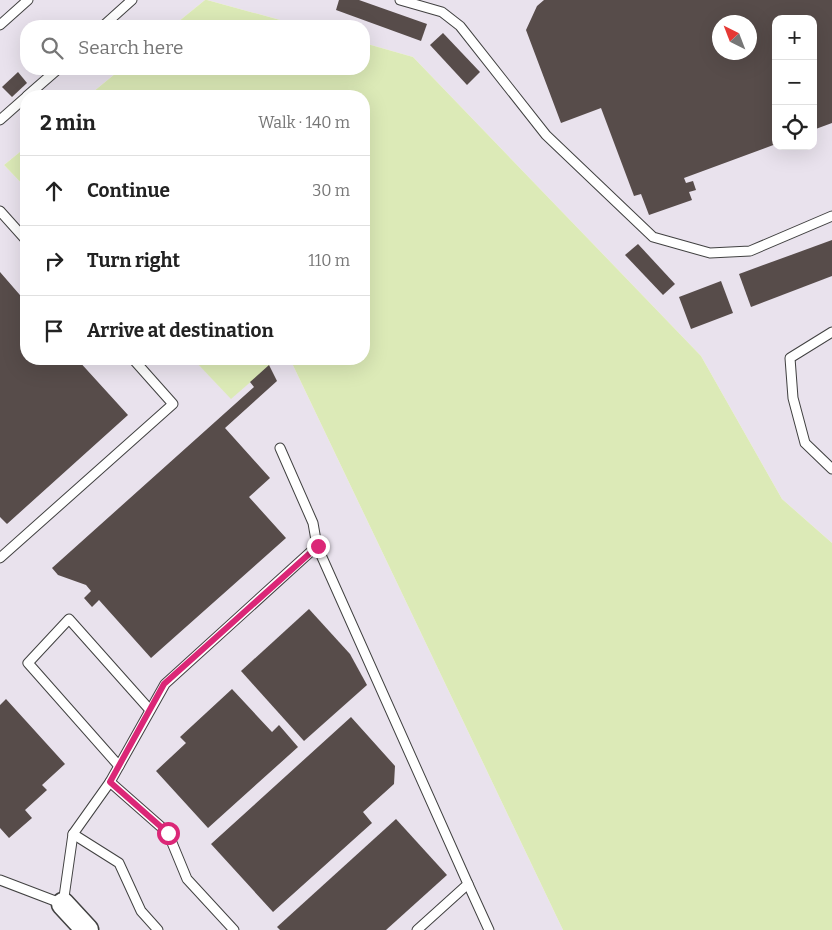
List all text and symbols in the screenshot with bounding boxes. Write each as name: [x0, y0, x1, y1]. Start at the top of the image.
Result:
north arrow: [712, 15, 757, 60]
map controls: [772, 15, 817, 150]
button: +: [772, 15, 817, 60]
search box: [20, 20, 370, 75]
icon: search: [38, 34, 66, 62]
text: Search here: [78, 36, 183, 59]
button: −: [772, 60, 817, 105]
button: locate: [772, 105, 817, 150]
text: 2 min: [40, 110, 96, 136]
text: Walk · 140 m: [258, 113, 350, 132]
icon: ahead: [40, 177, 68, 205]
text: Continue: [87, 179, 170, 202]
text: 30 m: [312, 181, 350, 200]
icon: right: [40, 247, 68, 275]
text: Turn right: [87, 249, 180, 272]
text: 110 m: [308, 251, 350, 270]
icon: arrive: [40, 317, 68, 345]
text: Arrive at destination: [87, 319, 274, 342]
route end: [307, 535, 330, 558]
route start: [157, 822, 180, 845]

